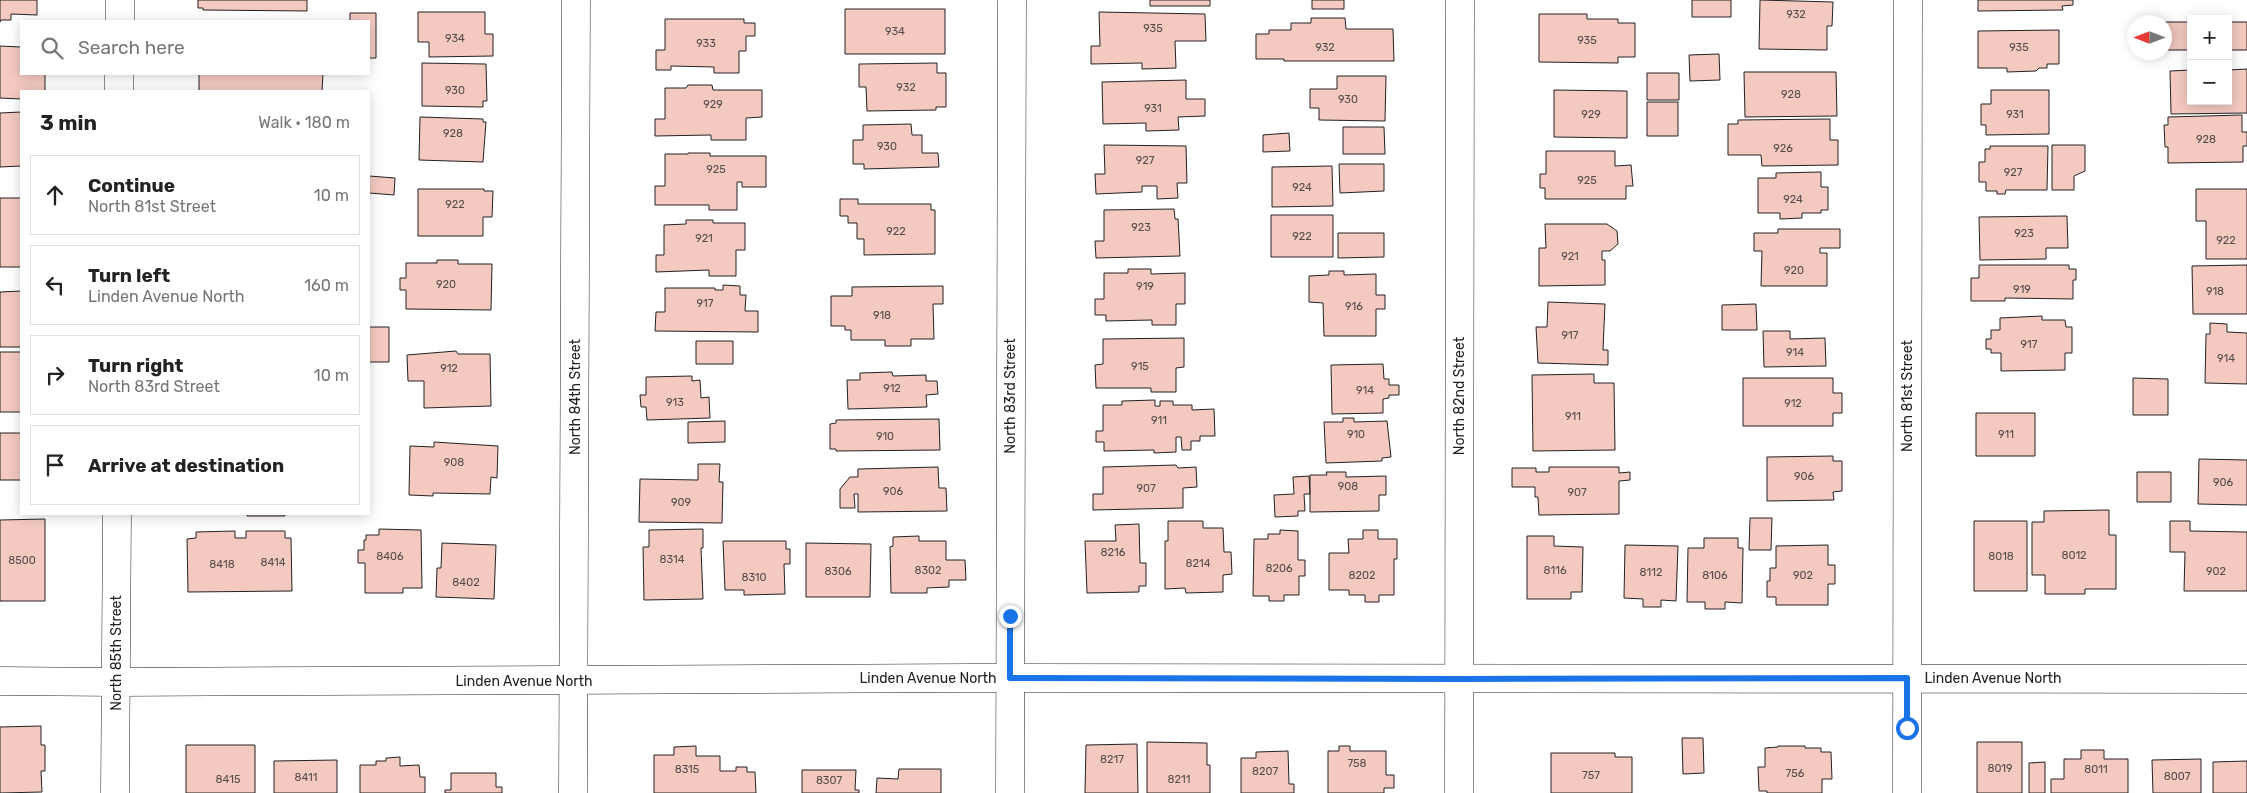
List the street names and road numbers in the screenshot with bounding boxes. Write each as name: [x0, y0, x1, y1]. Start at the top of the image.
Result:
street label: North 82nd Street: [1451, 336, 1468, 455]
street label: North 84th Street: [567, 338, 584, 455]
street label: North 83rd Street: [1002, 338, 1019, 454]
street label: North 81st Street: [1899, 340, 1916, 452]
street label: North 85th Street: [108, 595, 125, 711]
street label: Linden Avenue North: [859, 670, 997, 687]
street label: Linden Avenue North: [1924, 670, 2062, 687]
street label: Linden Avenue North: [455, 673, 593, 690]

